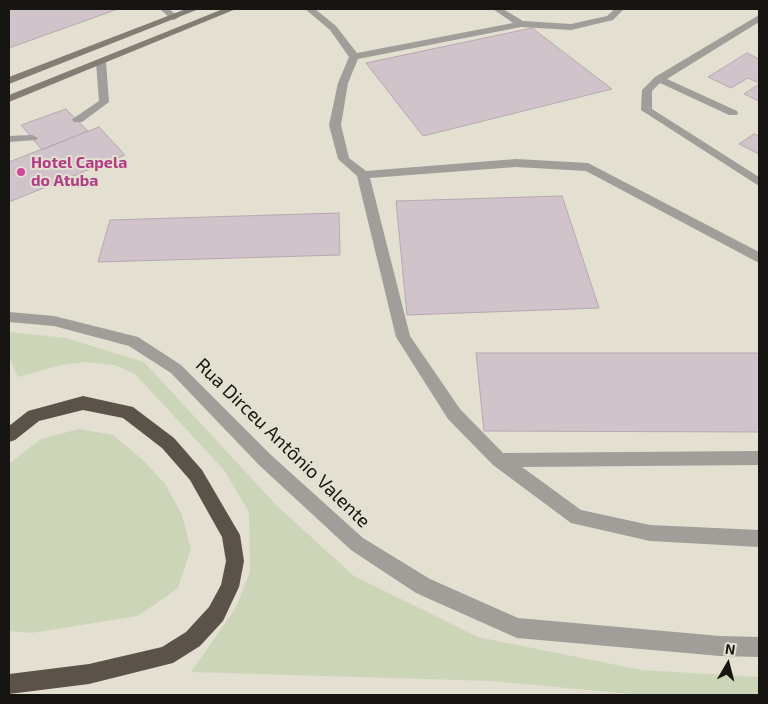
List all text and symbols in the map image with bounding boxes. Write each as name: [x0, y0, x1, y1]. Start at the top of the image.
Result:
place label: Hotel Capela do Atuba: [31, 153, 127, 191]
marker: Hotel Capela do Atuba: [15, 166, 27, 178]
street label: Rua Dirceu Antônio Valente: [191, 354, 375, 532]
north arrow: [703, 639, 753, 689]
text: N: [724, 640, 736, 658]

